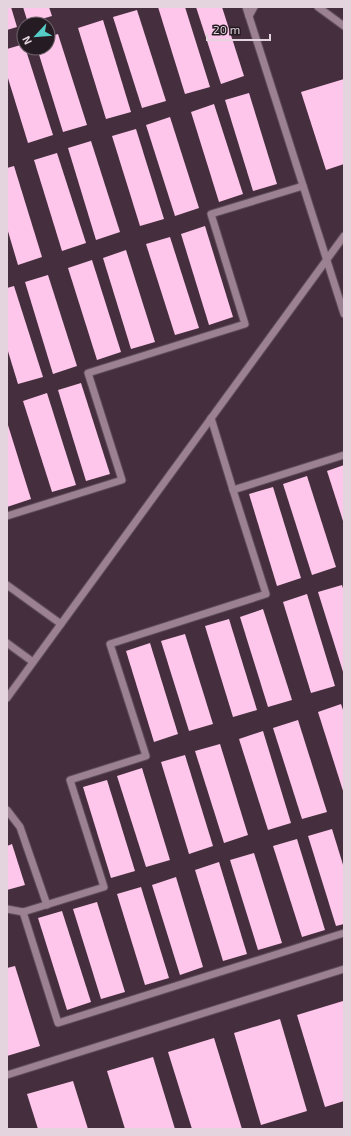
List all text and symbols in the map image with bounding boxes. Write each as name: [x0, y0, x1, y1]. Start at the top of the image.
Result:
north arrow: [16, 16, 56, 56]
scale bar: [207, 16, 270, 42]
text: 20 m: [213, 22, 240, 36]
text: N: [19, 34, 34, 47]

